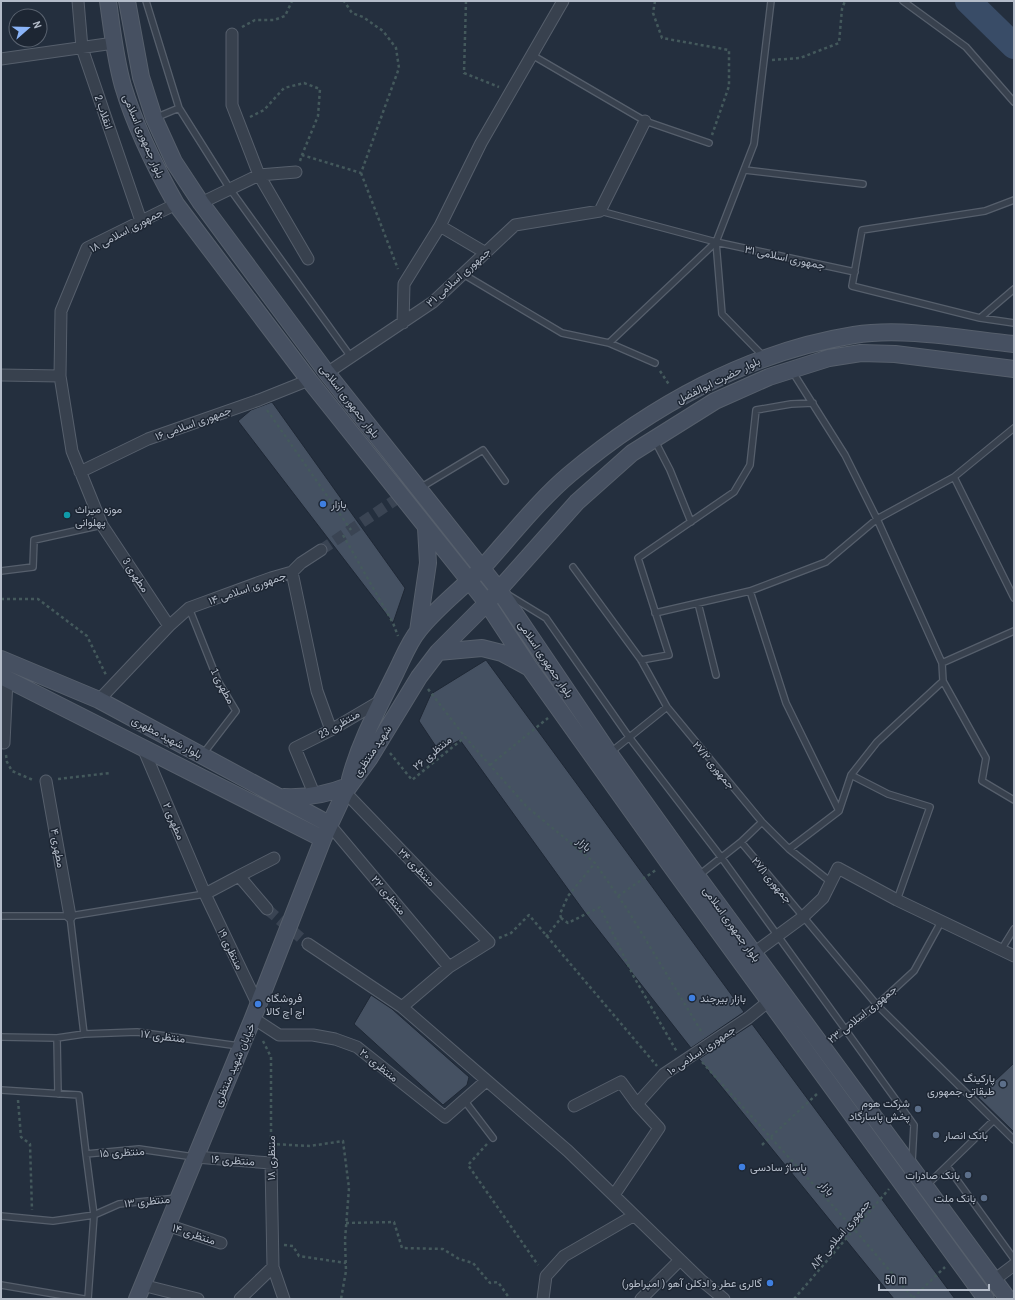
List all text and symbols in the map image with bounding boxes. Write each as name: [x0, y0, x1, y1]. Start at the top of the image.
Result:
north arrow: [8, 8, 48, 48]
text: N: [30, 19, 45, 30]
street label: بلوار جمهوری اسلامی: [120, 92, 168, 180]
street label: انقلاب 2: [92, 93, 116, 131]
street label: جمهوری اسلامی ۱۸: [87, 205, 165, 255]
street label: جمهوری اسلامی ۳۱: [743, 242, 827, 272]
street label: جمهوری اسلامی ۳۱: [423, 244, 493, 310]
street label: بلوار حضرت ابوالفضل: [674, 354, 762, 406]
street label: بلوار جمهوری اسلامی: [317, 361, 383, 441]
street label: جمهوری اسلامی ۱۶: [153, 403, 233, 443]
place label: بازار: [330, 497, 346, 511]
marker: بازار: [318, 499, 328, 509]
place label: موزه میراث پهلوانی: [75, 502, 122, 530]
marker: موزه میراث پهلوانی: [62, 510, 72, 520]
street label: مطهری 3: [120, 555, 152, 595]
street label: جمهوری اسلامی ۱۴: [206, 568, 288, 608]
street label: بلوار جمهوری اسلامی: [515, 618, 577, 700]
street label: مطهری 1: [208, 666, 238, 706]
street label: منتظری 23: [316, 706, 362, 741]
street label: بلوار شهید مطهری: [129, 713, 205, 761]
street label: شهید منتظری: [350, 722, 395, 780]
street label: منتظری ۲۶: [410, 733, 454, 773]
street label: جمهوری ۲۷/۲: [690, 738, 738, 792]
street label: مطهری ۲: [160, 800, 188, 842]
street label: مطهری ۴: [48, 827, 68, 869]
street label: بازار: [573, 833, 594, 854]
street label: منتظری ۲۴: [395, 845, 439, 889]
street label: جمهوری ۲۷/۱: [749, 854, 795, 906]
street label: منتظری ۲۲: [369, 873, 410, 918]
street label: بلوار جمهوری اسلامی: [700, 884, 764, 964]
street label: منتظری ۱۹: [215, 926, 247, 972]
street label: جمهوری اسلامی ۲۳: [825, 982, 899, 1046]
place label: فروشگاه اچ اچ کالا: [266, 991, 305, 1019]
place label: بازار بیرجند: [700, 991, 746, 1005]
marker: بازار بیرجند: [687, 993, 697, 1003]
marker: فروشگاه اچ اچ کالا: [253, 999, 263, 1009]
street label: خیابان شهید منتظری: [210, 1021, 258, 1109]
street label: جمهوری اسلامی ۱۰: [664, 1022, 738, 1078]
street label: منتظری ۱۷: [140, 1026, 186, 1046]
street label: منتظری ۲۰: [357, 1045, 401, 1085]
place label: پارکینگ طبقاتی جمهوری: [927, 1071, 995, 1098]
marker: پارکینگ طبقاتی جمهوری: [998, 1079, 1008, 1089]
place label: شرکت هوم پخش پاسارگاد: [849, 1096, 910, 1124]
marker: شرکت هوم پخش پاسارگاد: [913, 1104, 923, 1114]
place label: بانک انصار: [943, 1128, 988, 1142]
marker: بانک انصار: [931, 1130, 941, 1140]
street label: منتظری ۱۸: [264, 1135, 278, 1181]
street label: منتظری ۱۵: [99, 1144, 145, 1160]
street label: منتظری ۱۶: [211, 1151, 256, 1169]
place label: پاساژ سادسی: [750, 1160, 807, 1175]
marker: پاساژ سادسی: [737, 1162, 747, 1172]
place label: بانک صادرات: [905, 1168, 960, 1182]
marker: بانک صادرات: [963, 1170, 973, 1180]
street label: بازار: [816, 1177, 837, 1198]
place label: بانک ملت: [934, 1191, 976, 1205]
street label: منتظری ۱۳: [123, 1192, 171, 1210]
marker: بانک ملت: [979, 1193, 989, 1203]
street label: جمهوری اسلامی ۸/۴: [807, 1196, 873, 1272]
street label: منتظری ۱۴: [170, 1220, 218, 1248]
scale bar: [879, 1266, 989, 1292]
text: 50 m: [885, 1272, 907, 1288]
place label: گالرى عطر و ادكلن آهو ( امپراطور): [622, 1276, 762, 1291]
marker: گالرى عطر و ادكلن آهو ( امپراطور): [765, 1278, 775, 1288]

